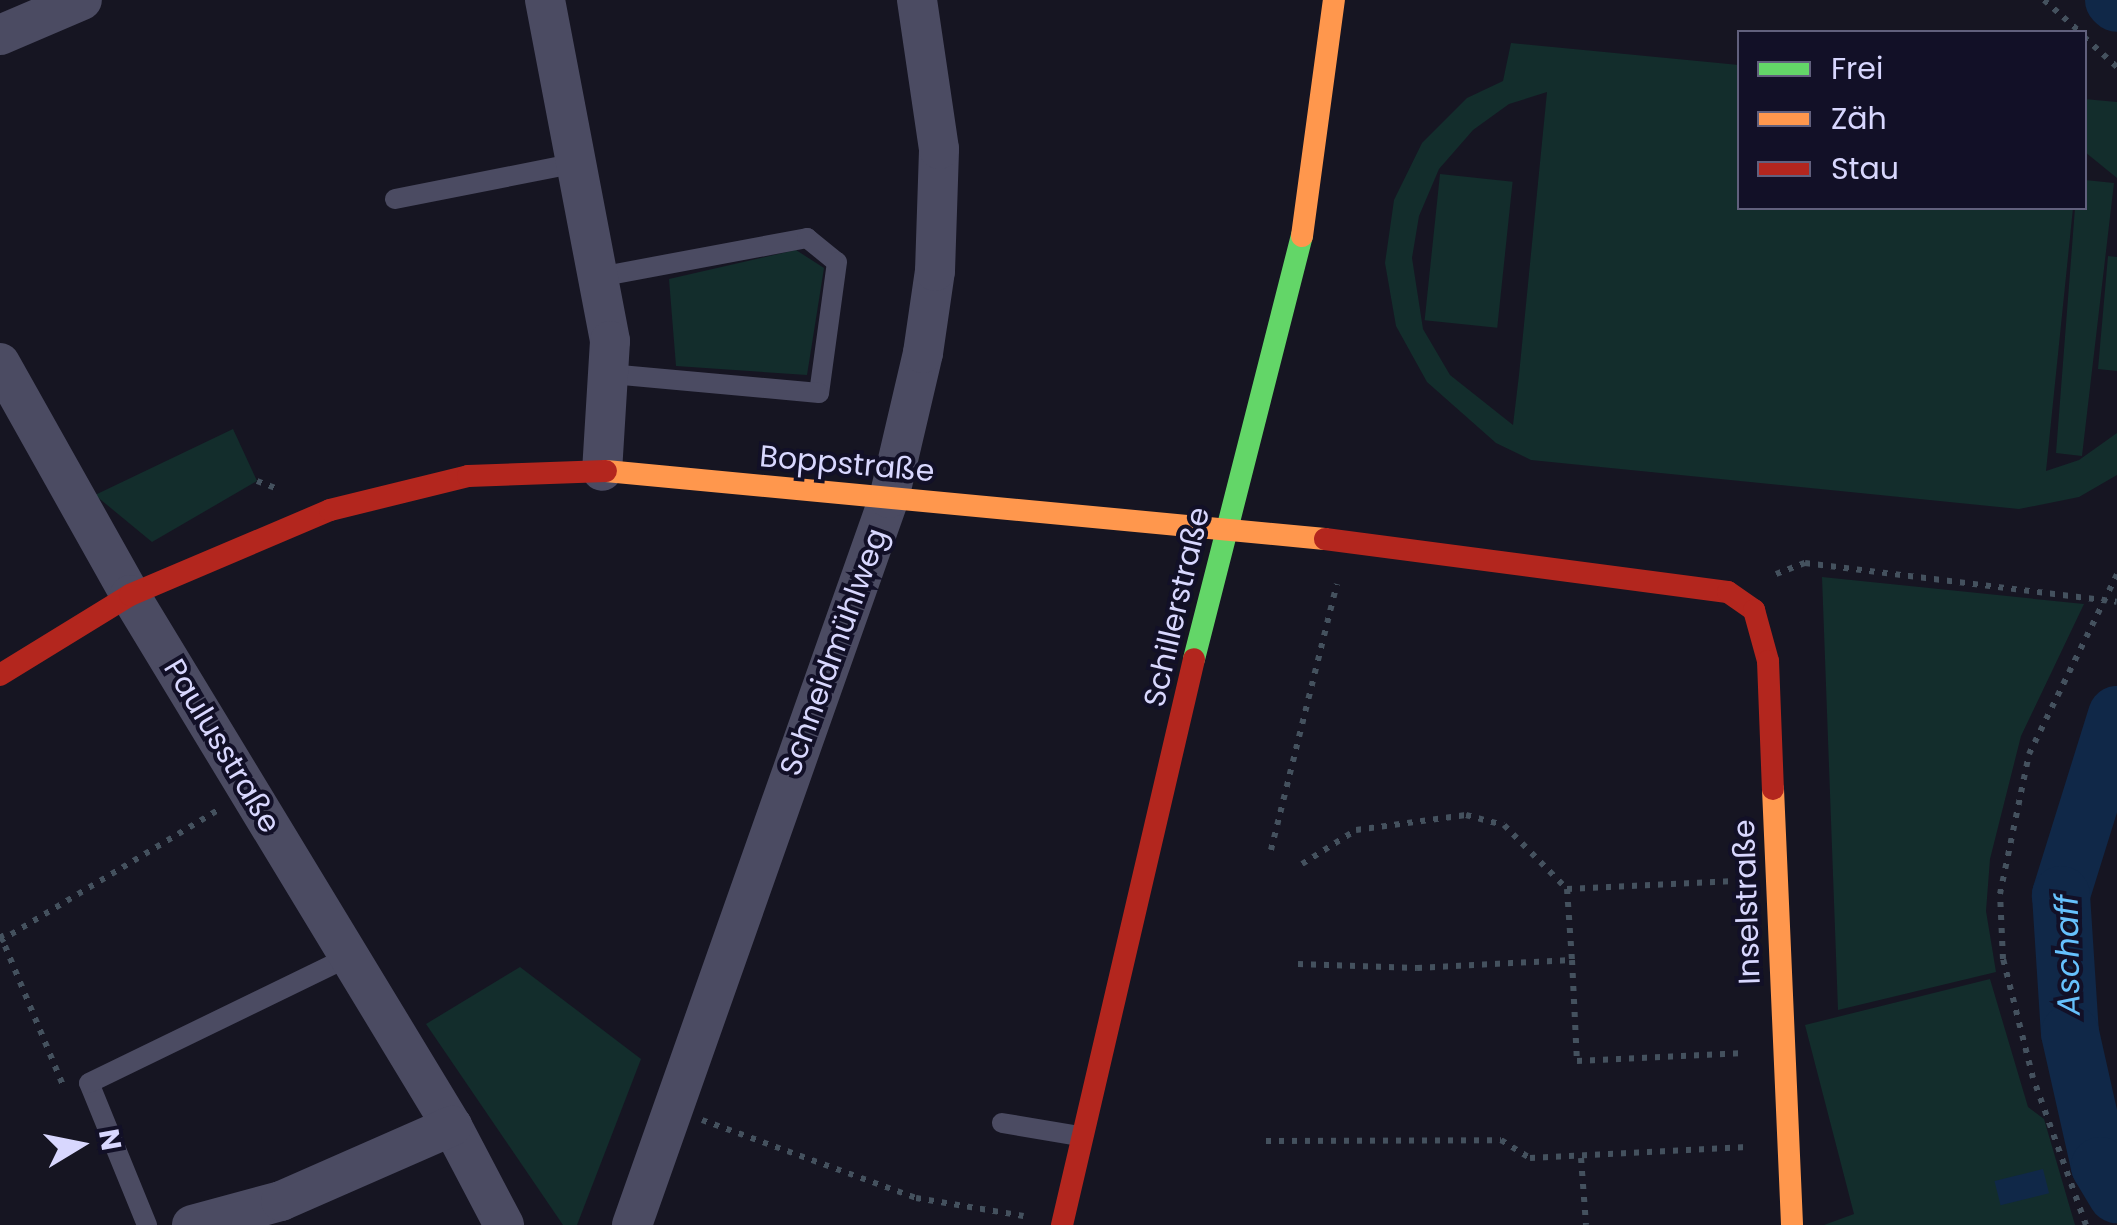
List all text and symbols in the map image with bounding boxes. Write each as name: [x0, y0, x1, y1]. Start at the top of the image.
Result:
legend: [1737, 30, 2087, 210]
text: Frei: [1831, 47, 1883, 90]
text: Zäh: [1831, 97, 1887, 140]
text: Stau: [1831, 147, 1899, 190]
street label: Boppstraße: [758, 438, 936, 490]
street label: Schillerstraße: [1137, 504, 1217, 710]
street label: Schneidmühlweg: [773, 523, 895, 781]
street label: Paulusstraße: [156, 653, 288, 839]
street label: Inselstraße: [1726, 819, 1768, 985]
water label: Aschaff: [2048, 894, 2088, 1016]
north arrow: [30, 1095, 130, 1195]
text: N: [89, 1126, 131, 1153]

